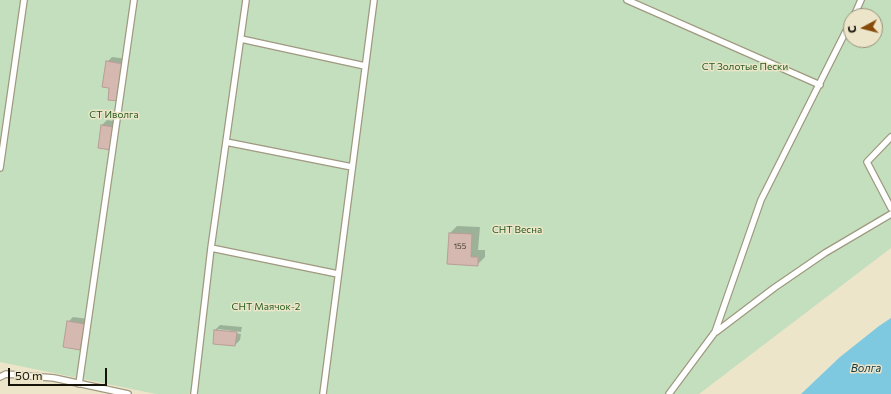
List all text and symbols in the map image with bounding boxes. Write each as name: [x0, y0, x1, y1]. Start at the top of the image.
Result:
north arrow: [843, 8, 883, 48]
text: С: [845, 25, 858, 34]
park label: СТ Золотые Пески: [702, 61, 788, 73]
park label: СТ Иволга: [89, 109, 139, 121]
park label: СНТ Весна: [492, 224, 542, 236]
house number: 155: [454, 241, 466, 251]
park label: СНТ Маячок-2: [232, 301, 300, 313]
scale bar: [10, 360, 109, 386]
water label: Волга: [851, 361, 881, 375]
text: 50 m: [15, 368, 43, 382]

